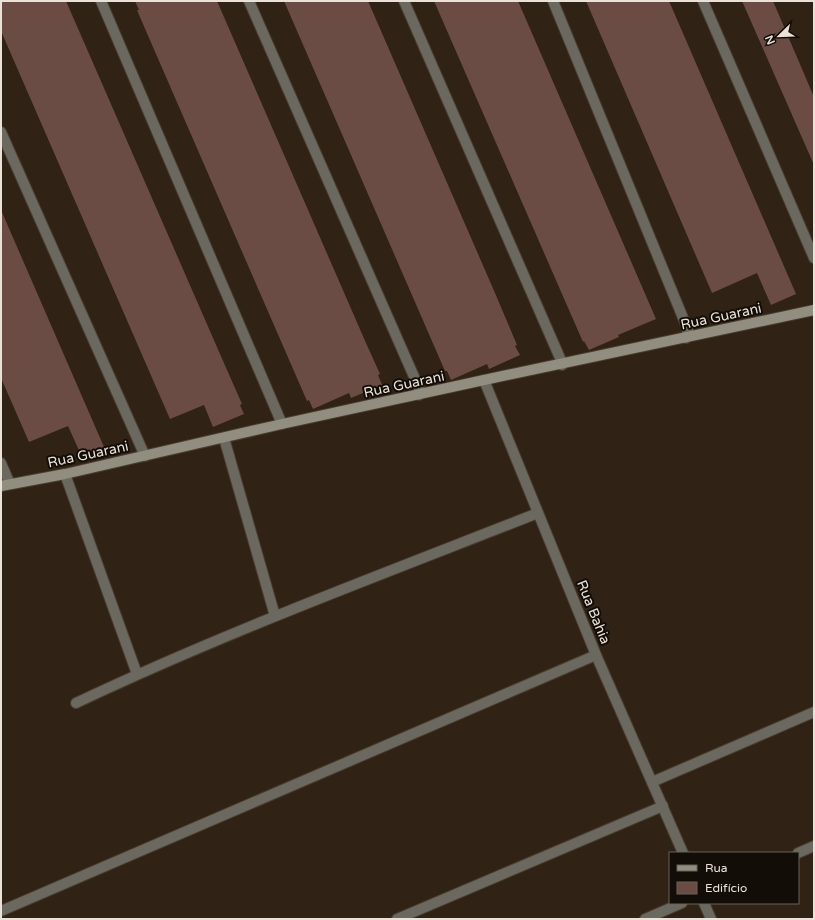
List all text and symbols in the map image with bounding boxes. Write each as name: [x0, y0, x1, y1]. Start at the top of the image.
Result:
north arrow: [759, 16, 799, 56]
text: N: [763, 33, 778, 46]
street label: Rua Guarani: [679, 300, 763, 333]
street label: Rua Guarani: [362, 368, 446, 401]
street label: Rua Guarani: [46, 438, 130, 471]
street label: Rua Bahia: [573, 578, 614, 647]
legend: [669, 852, 799, 904]
text: Rua: [705, 861, 728, 875]
text: Edifício: [705, 881, 747, 895]

